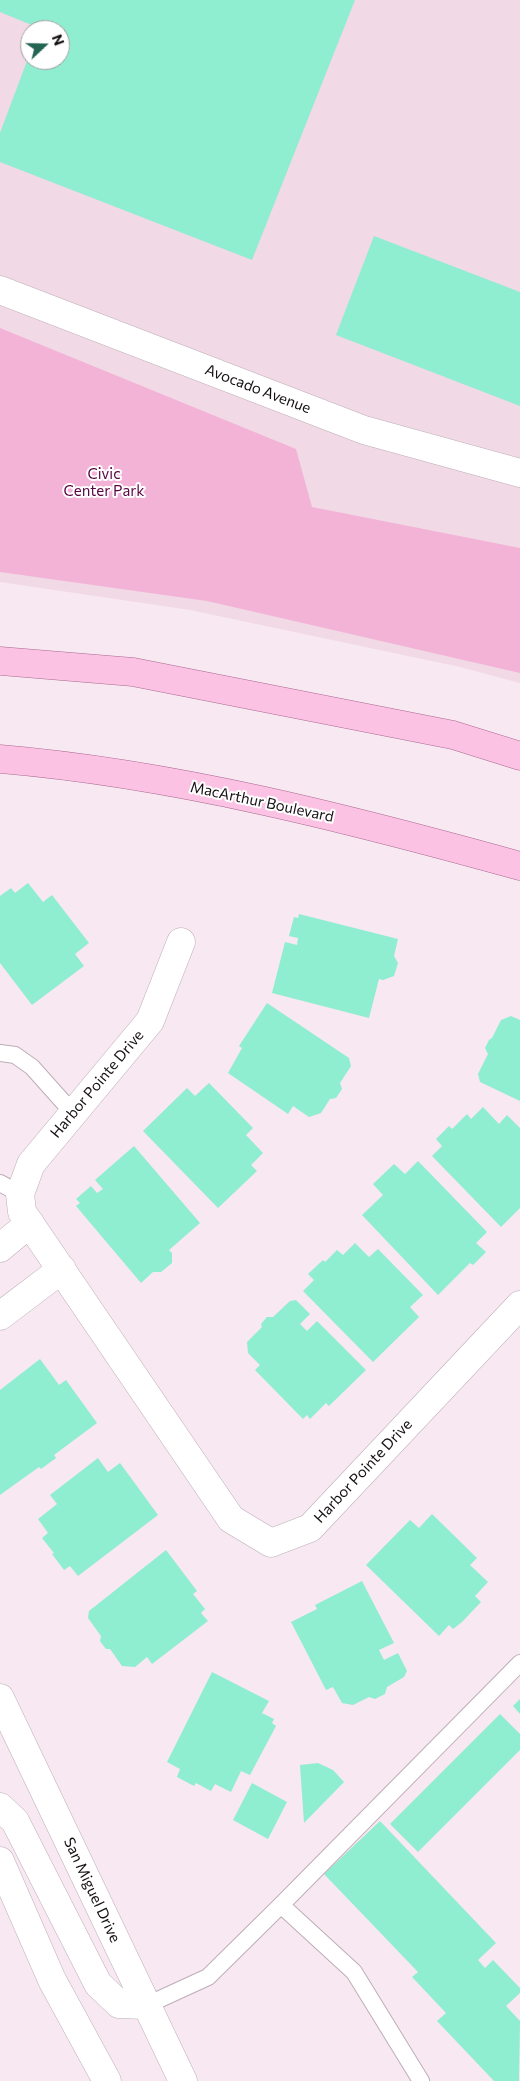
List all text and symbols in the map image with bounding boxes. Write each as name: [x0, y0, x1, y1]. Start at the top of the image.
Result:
north arrow: [20, 20, 70, 70]
text: N: [49, 32, 68, 48]
street label: Avocado Avenue: [203, 361, 313, 417]
park label: Civic Center Park: [64, 465, 144, 500]
street label: MacArthur Boulevard: [189, 778, 335, 826]
street label: Harbor Pointe Drive: [47, 1026, 147, 1142]
street label: Harbor Pointe Drive: [310, 1415, 416, 1527]
street label: San Miguel Drive: [60, 1835, 124, 1945]

